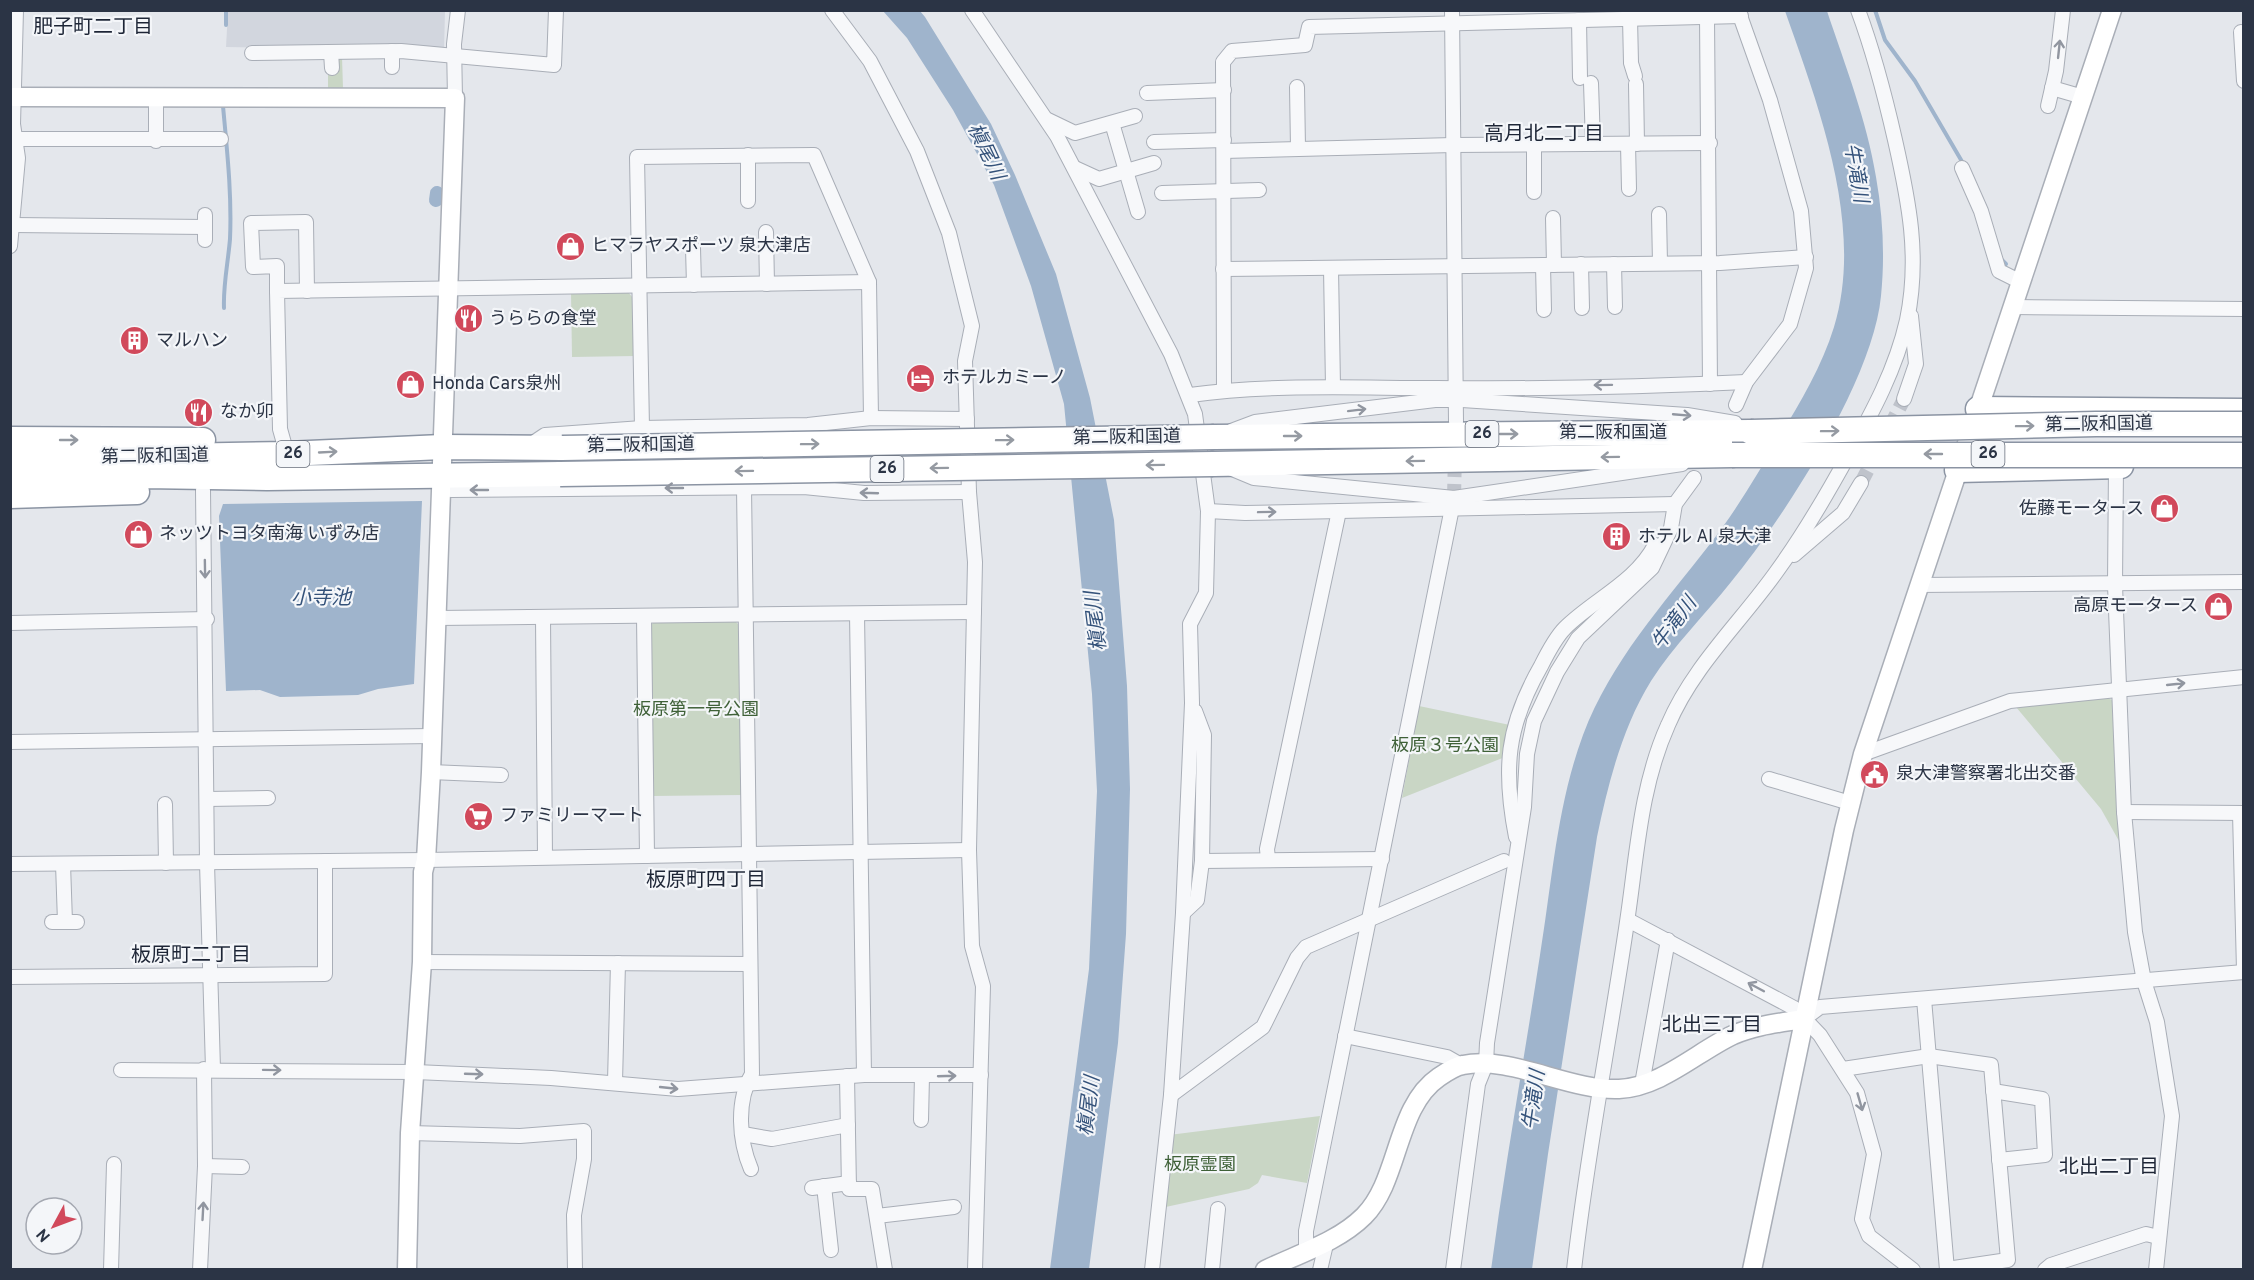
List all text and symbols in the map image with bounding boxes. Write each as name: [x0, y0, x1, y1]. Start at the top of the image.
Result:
district label: 肥子町二丁目: [33, 15, 153, 41]
one-way arrow: [2053, 40, 2064, 60]
water label: 槇尾川: [961, 119, 1010, 186]
district label: 高月北二丁目: [1484, 122, 1604, 148]
water label: 牛滝川: [1837, 141, 1873, 207]
shop icon: ヒマラヤスポーツ 泉大津店: [554, 230, 586, 262]
place label: ヒマラヤスポーツ 泉大津店: [591, 235, 811, 258]
restaurant icon: うららの食堂: [452, 303, 484, 335]
place label: うららの食堂: [489, 308, 597, 331]
building icon: マルハン: [119, 325, 151, 357]
place label: マルハン: [156, 330, 228, 353]
hotel icon: ホテルカミーノ: [905, 362, 937, 394]
place label: ホテルカミーノ: [942, 367, 1066, 390]
shop icon: Honda Cars泉州: [395, 368, 427, 400]
place label: Honda Cars泉州: [432, 373, 561, 396]
one-way arrow: [1594, 380, 1614, 391]
restaurant icon: なか卯: [183, 396, 215, 428]
place label: なか卯: [220, 401, 274, 424]
one-way arrow: [1346, 404, 1366, 415]
one-way arrow: [1671, 410, 1691, 421]
street label: 第二阪和国道: [2045, 413, 2153, 437]
one-way arrow: [2015, 420, 2035, 432]
road number: 26: [1466, 421, 1498, 447]
street label: 第二阪和国道: [1559, 422, 1667, 445]
one-way arrow: [1820, 425, 1840, 436]
street label: 第二阪和国道: [1073, 426, 1181, 450]
one-way arrow: [1499, 428, 1519, 440]
one-way arrow: [1283, 430, 1303, 442]
one-way arrow: [58, 434, 78, 446]
street label: 第二阪和国道: [587, 434, 695, 458]
one-way arrow: [994, 435, 1014, 446]
one-way arrow: [799, 438, 819, 449]
road number: 26: [276, 441, 310, 467]
road number: 26: [1972, 441, 2004, 467]
street label: 第二阪和国道: [101, 445, 209, 469]
one-way arrow: [318, 447, 338, 458]
one-way arrow: [1924, 448, 1944, 460]
one-way arrow: [1601, 452, 1621, 463]
one-way arrow: [1406, 455, 1426, 467]
road number: 26: [870, 456, 904, 482]
one-way arrow: [1145, 459, 1165, 471]
one-way arrow: [929, 462, 949, 474]
one-way arrow: [734, 465, 754, 477]
one-way arrow: [664, 482, 684, 494]
one-way arrow: [469, 484, 489, 496]
one-way arrow: [859, 487, 879, 498]
shop icon: 佐藤モータース: [2149, 493, 2181, 525]
place label: 佐藤モータース: [2019, 498, 2144, 521]
one-way arrow: [1256, 506, 1276, 518]
shop icon: ネッツトヨタ南海 いずみ店: [122, 518, 154, 550]
building icon: ホテル AI 泉大津: [1601, 521, 1633, 553]
place label: ネッツトヨタ南海 いずみ店: [159, 523, 379, 546]
place label: ホテル AI 泉大津: [1638, 526, 1771, 549]
one-way arrow: [200, 559, 211, 579]
water label: 小寺池: [291, 586, 353, 612]
water label: 槇尾川: [1080, 588, 1114, 652]
shop icon: 高原モータース: [2203, 590, 2235, 622]
water label: 牛滝川: [1647, 591, 1705, 656]
place label: 高原モータース: [2073, 595, 2198, 618]
one-way arrow: [2166, 678, 2185, 689]
park label: 板原第一号公園: [633, 699, 759, 722]
park label: 板原３号公園: [1391, 735, 1499, 758]
public building icon: 泉大津警察署北出交番: [1859, 758, 1891, 790]
place label: 泉大津警察署北出交番: [1896, 763, 2076, 786]
supermarket icon: ファミリーマート: [463, 800, 495, 832]
place label: ファミリーマート: [500, 805, 644, 828]
district label: 板原町四丁目: [646, 868, 766, 894]
district label: 板原町二丁目: [131, 943, 251, 969]
one-way arrow: [1748, 981, 1765, 993]
district label: 北出三丁目: [1662, 1013, 1762, 1039]
one-way arrow: [261, 1064, 281, 1076]
water label: 牛滝川: [1518, 1067, 1552, 1132]
one-way arrow: [464, 1069, 484, 1080]
one-way arrow: [936, 1070, 956, 1081]
water label: 槇尾川: [1073, 1073, 1107, 1137]
one-way arrow: [658, 1083, 678, 1094]
one-way arrow: [1854, 1092, 1866, 1111]
park label: 板原霊園: [1164, 1154, 1236, 1177]
district label: 北出二丁目: [2059, 1155, 2159, 1181]
north arrow: [24, 1196, 84, 1256]
one-way arrow: [197, 1202, 208, 1222]
text: N: [33, 1224, 56, 1245]

